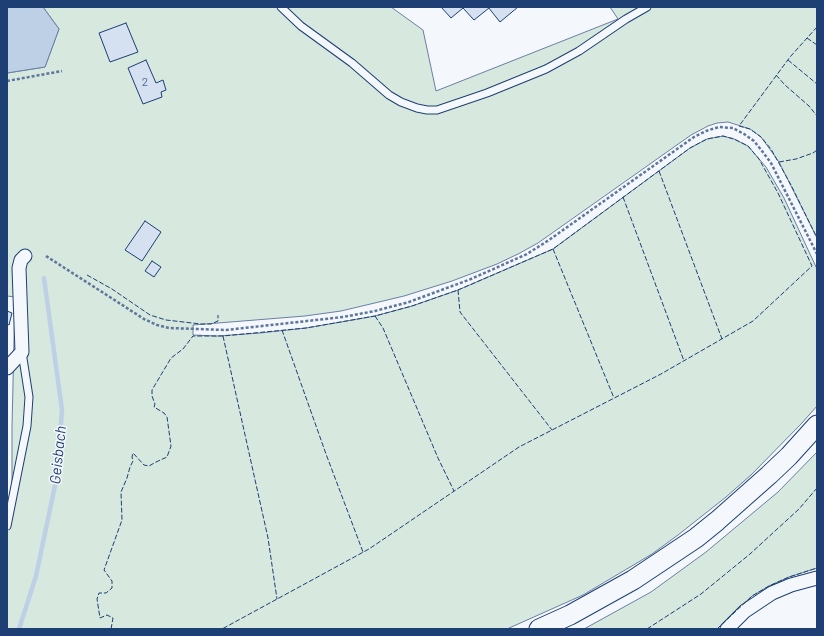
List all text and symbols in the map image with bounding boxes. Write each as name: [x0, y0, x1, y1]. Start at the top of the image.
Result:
house number: 2: [142, 75, 148, 89]
water label: Geisbach: [46, 425, 70, 485]

